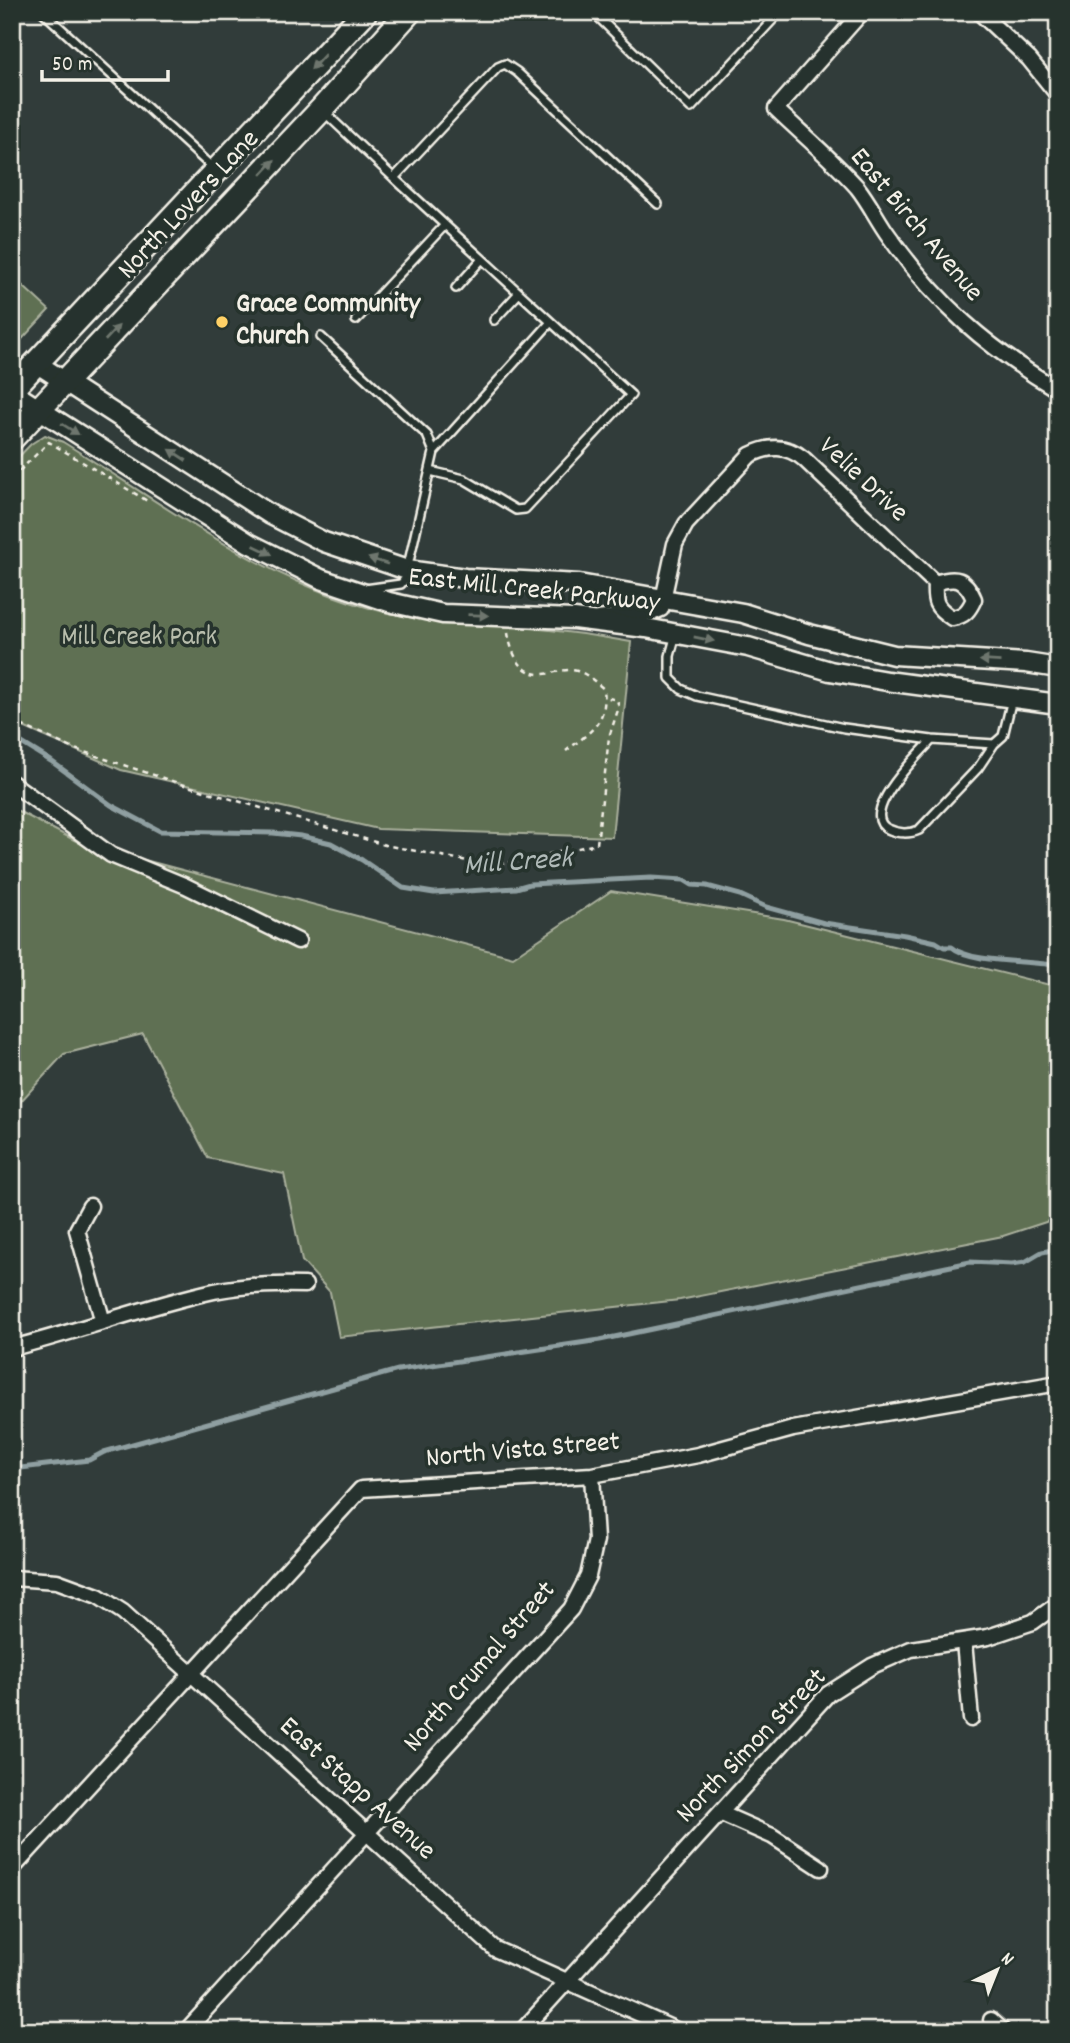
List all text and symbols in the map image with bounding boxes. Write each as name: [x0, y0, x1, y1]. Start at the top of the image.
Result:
scale bar: [42, 38, 168, 82]
text: 50 m: [52, 51, 92, 81]
one-way arrow: [311, 53, 327, 70]
street label: North Lovers Lane: [110, 122, 270, 290]
street label: East Birch Avenue: [839, 140, 991, 312]
one-way arrow: [259, 159, 275, 176]
place label: Grace Community Church: [236, 286, 422, 358]
marker: Grace Community Church: [214, 314, 230, 330]
one-way arrow: [103, 325, 119, 342]
one-way arrow: [60, 422, 80, 435]
street label: Velie Drive: [808, 429, 916, 533]
one-way arrow: [168, 449, 188, 462]
one-way arrow: [253, 544, 273, 555]
one-way arrow: [368, 555, 389, 566]
street label: East Mill Creek Parkway: [406, 559, 662, 625]
one-way arrow: [467, 609, 489, 620]
park label: Mill Creek Park: [61, 619, 217, 659]
one-way arrow: [693, 634, 715, 645]
one-way arrow: [979, 656, 1001, 667]
water label: Mill Creek: [462, 839, 576, 889]
street label: North Vista Street: [424, 1424, 622, 1480]
street label: North Crumal Street: [395, 1573, 567, 1763]
street label: North Simon Street: [668, 1660, 838, 1834]
street label: East Stapp Avenue: [269, 1709, 443, 1871]
north arrow: [962, 1934, 1032, 2004]
text: N: [994, 1947, 1019, 1973]

